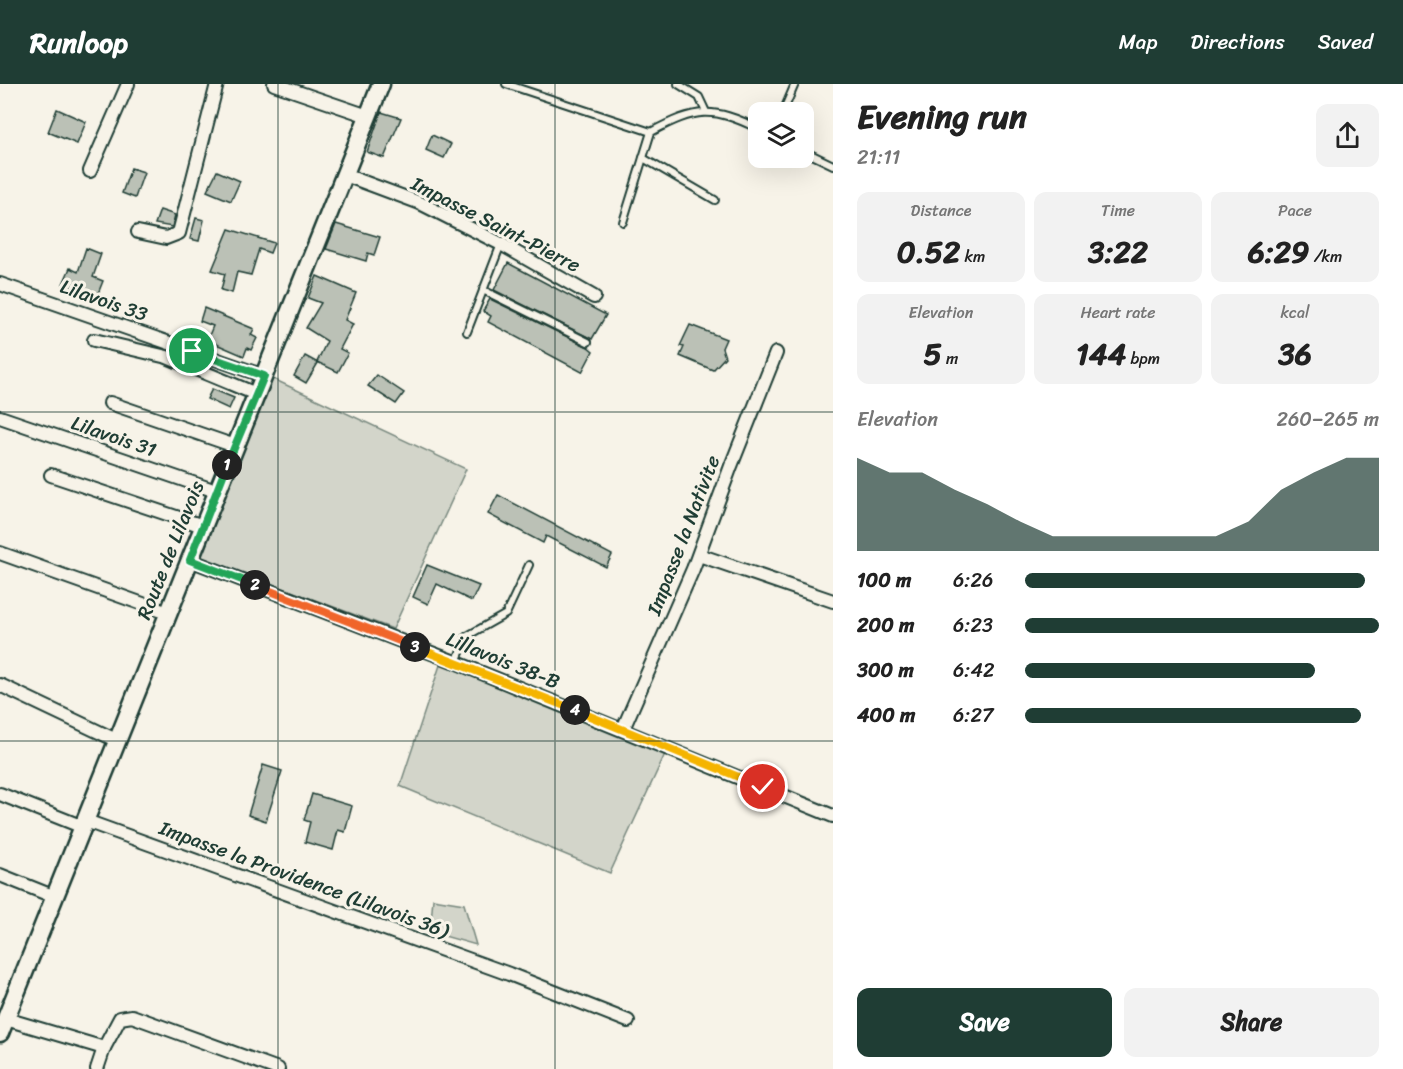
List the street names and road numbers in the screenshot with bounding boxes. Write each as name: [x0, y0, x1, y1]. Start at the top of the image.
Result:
street label: Impasse Saint-Pierre: [404, 166, 587, 282]
street label: Lilavois 33: [55, 269, 152, 332]
street label: Lilavois 31: [66, 406, 161, 467]
street label: Impasse la Nativite: [636, 450, 730, 621]
street label: Route de Lilavois: [127, 475, 215, 625]
street label: Lillavois 38-B: [441, 622, 565, 699]
street label: Impasse la Providence (Lilavois 36): [153, 810, 454, 949]

